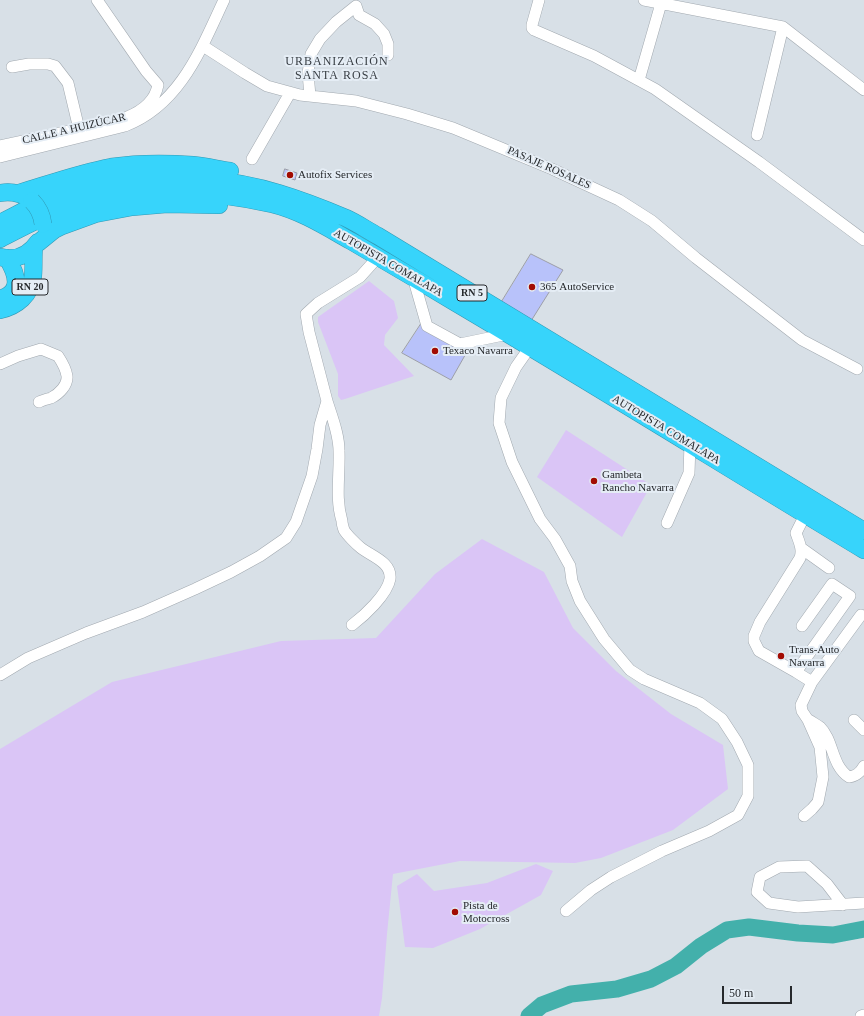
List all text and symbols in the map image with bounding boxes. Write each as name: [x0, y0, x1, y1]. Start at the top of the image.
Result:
district label: URBANIZACIÓN SANTA ROSA: [285, 55, 389, 83]
street label: CALLE A HUIZÚCAR: [21, 111, 127, 147]
street label: PASAJE ROSALES: [505, 144, 593, 192]
place label: Autofix Services: [298, 168, 372, 182]
marker: Autofix Services: [285, 170, 295, 180]
street label: AUTOPISTA COMALAPA: [331, 226, 445, 300]
road number: RN 20: [12, 279, 48, 295]
place label: 365 AutoService: [540, 280, 614, 294]
marker: 365 AutoService: [527, 282, 537, 292]
road number: RN 5: [457, 285, 487, 301]
place label: Texaco Navarra: [443, 344, 513, 358]
marker: Texaco Navarra: [430, 346, 440, 356]
street label: AUTOPISTA COMALAPA: [610, 393, 722, 467]
place label: Gambeta Rancho Navarra: [602, 468, 674, 494]
marker: Gambeta Rancho Navarra: [589, 476, 599, 486]
place label: Trans-Auto Navarra: [789, 643, 839, 669]
marker: Trans-Auto Navarra: [776, 651, 786, 661]
place label: Pista de Motocross: [463, 899, 509, 925]
marker: Pista de Motocross: [450, 907, 460, 917]
scale bar: [724, 978, 794, 1004]
text: 50 m: [729, 986, 753, 1000]

